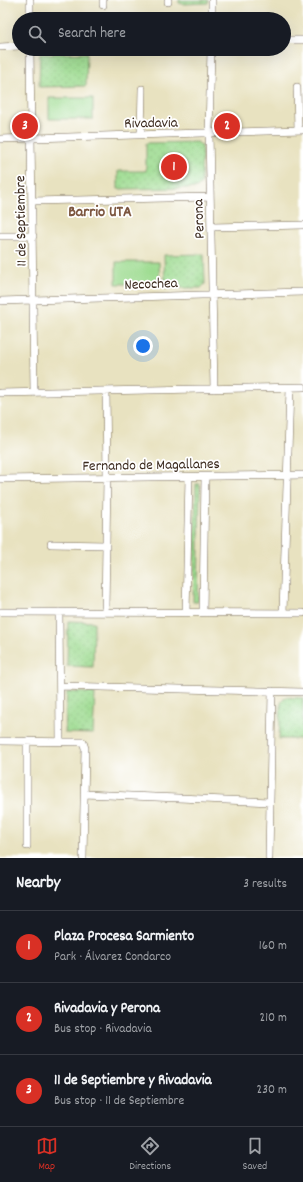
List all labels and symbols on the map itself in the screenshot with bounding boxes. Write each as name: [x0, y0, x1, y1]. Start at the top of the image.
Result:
pin: 3: [12, 111, 38, 141]
pin: 2: [214, 111, 240, 141]
street label: Rivadavia: [124, 113, 179, 135]
pin: 1: [161, 152, 187, 182]
street label: 11 de Septiembre: [10, 175, 34, 267]
street label: Perona: [188, 198, 212, 239]
district label: Barrio UTA: [68, 201, 132, 224]
street label: Necochea: [124, 273, 179, 297]
your location: [133, 336, 153, 356]
street label: Fernando de Magallanes: [82, 454, 220, 478]

